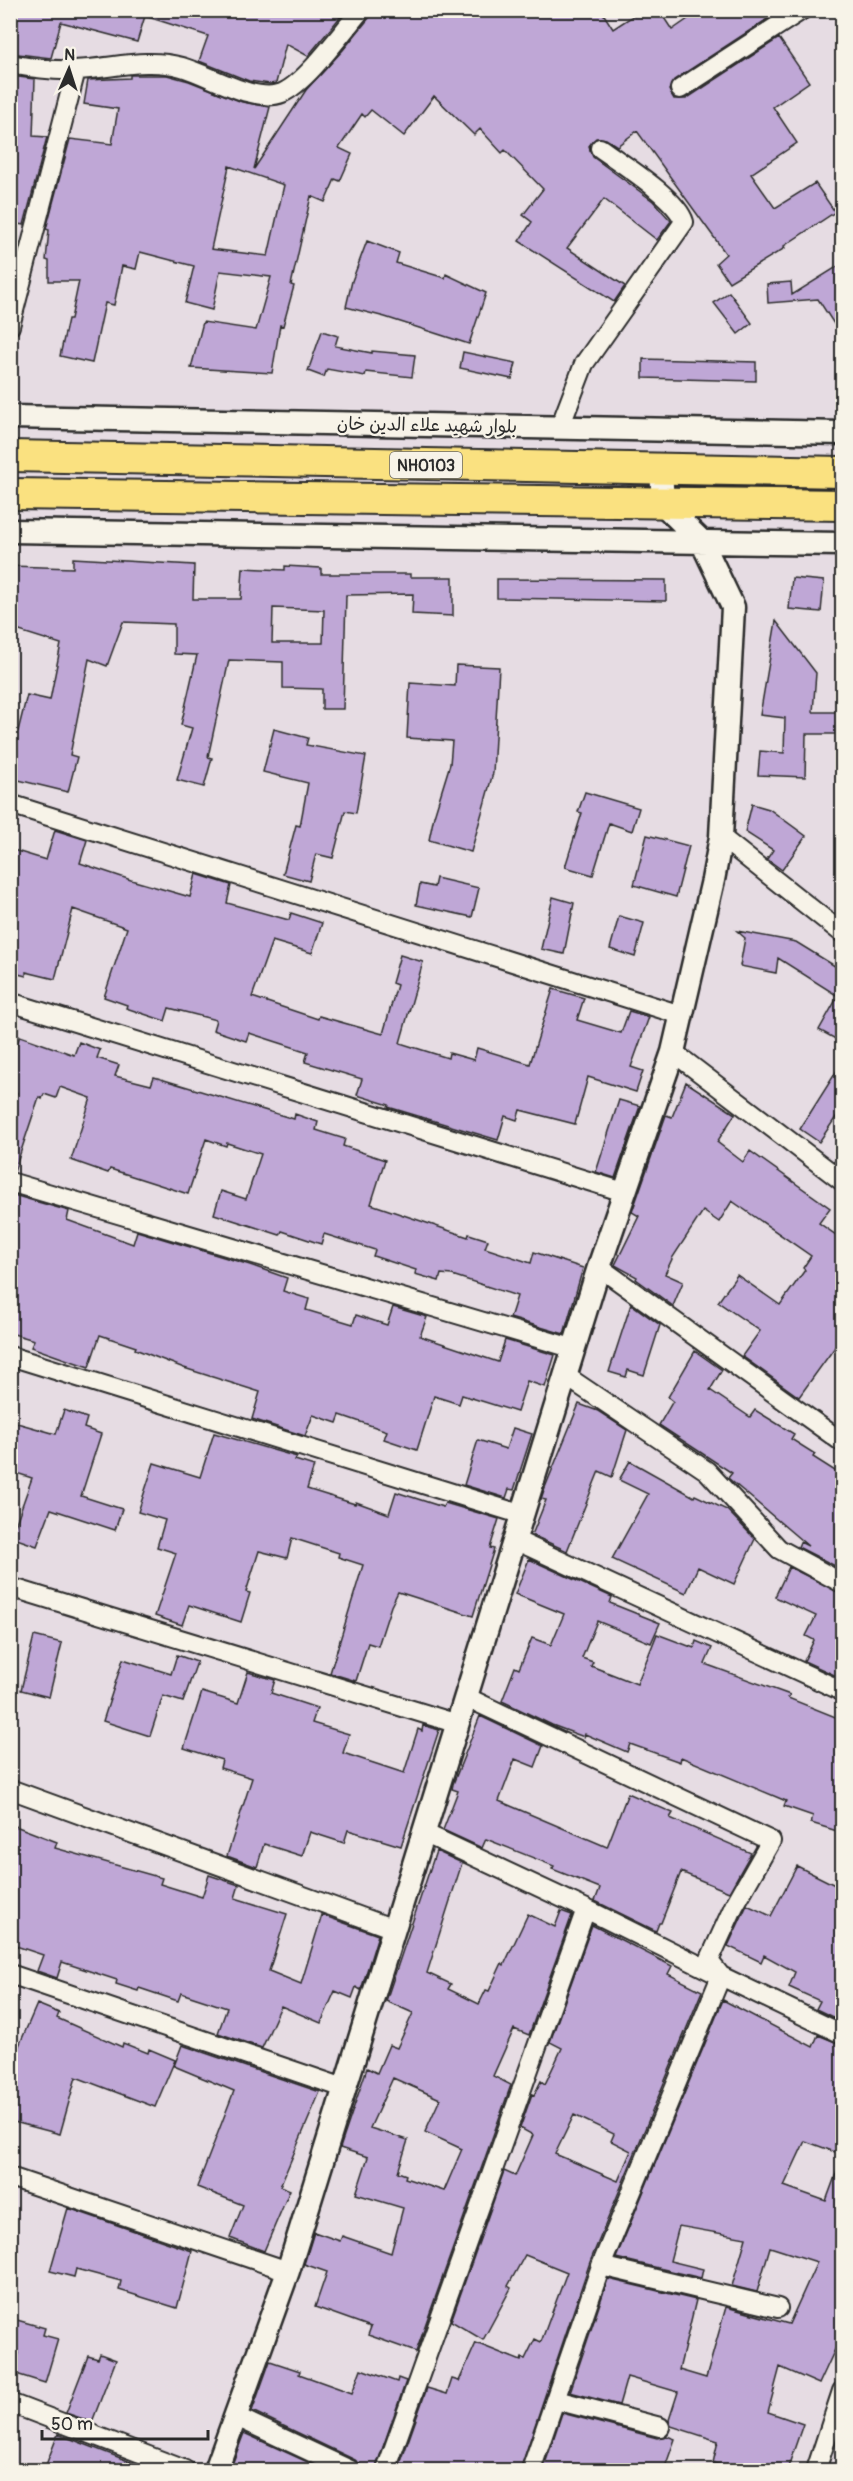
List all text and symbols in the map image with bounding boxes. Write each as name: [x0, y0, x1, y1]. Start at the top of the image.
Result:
north arrow: [39, 39, 99, 99]
text: N: [64, 45, 76, 65]
street label: بلوار شهید علاء الدین خان: [337, 412, 517, 439]
road number: NH0103: [390, 452, 462, 478]
scale bar: [42, 2403, 208, 2441]
text: 50 m: [51, 2413, 93, 2436]

